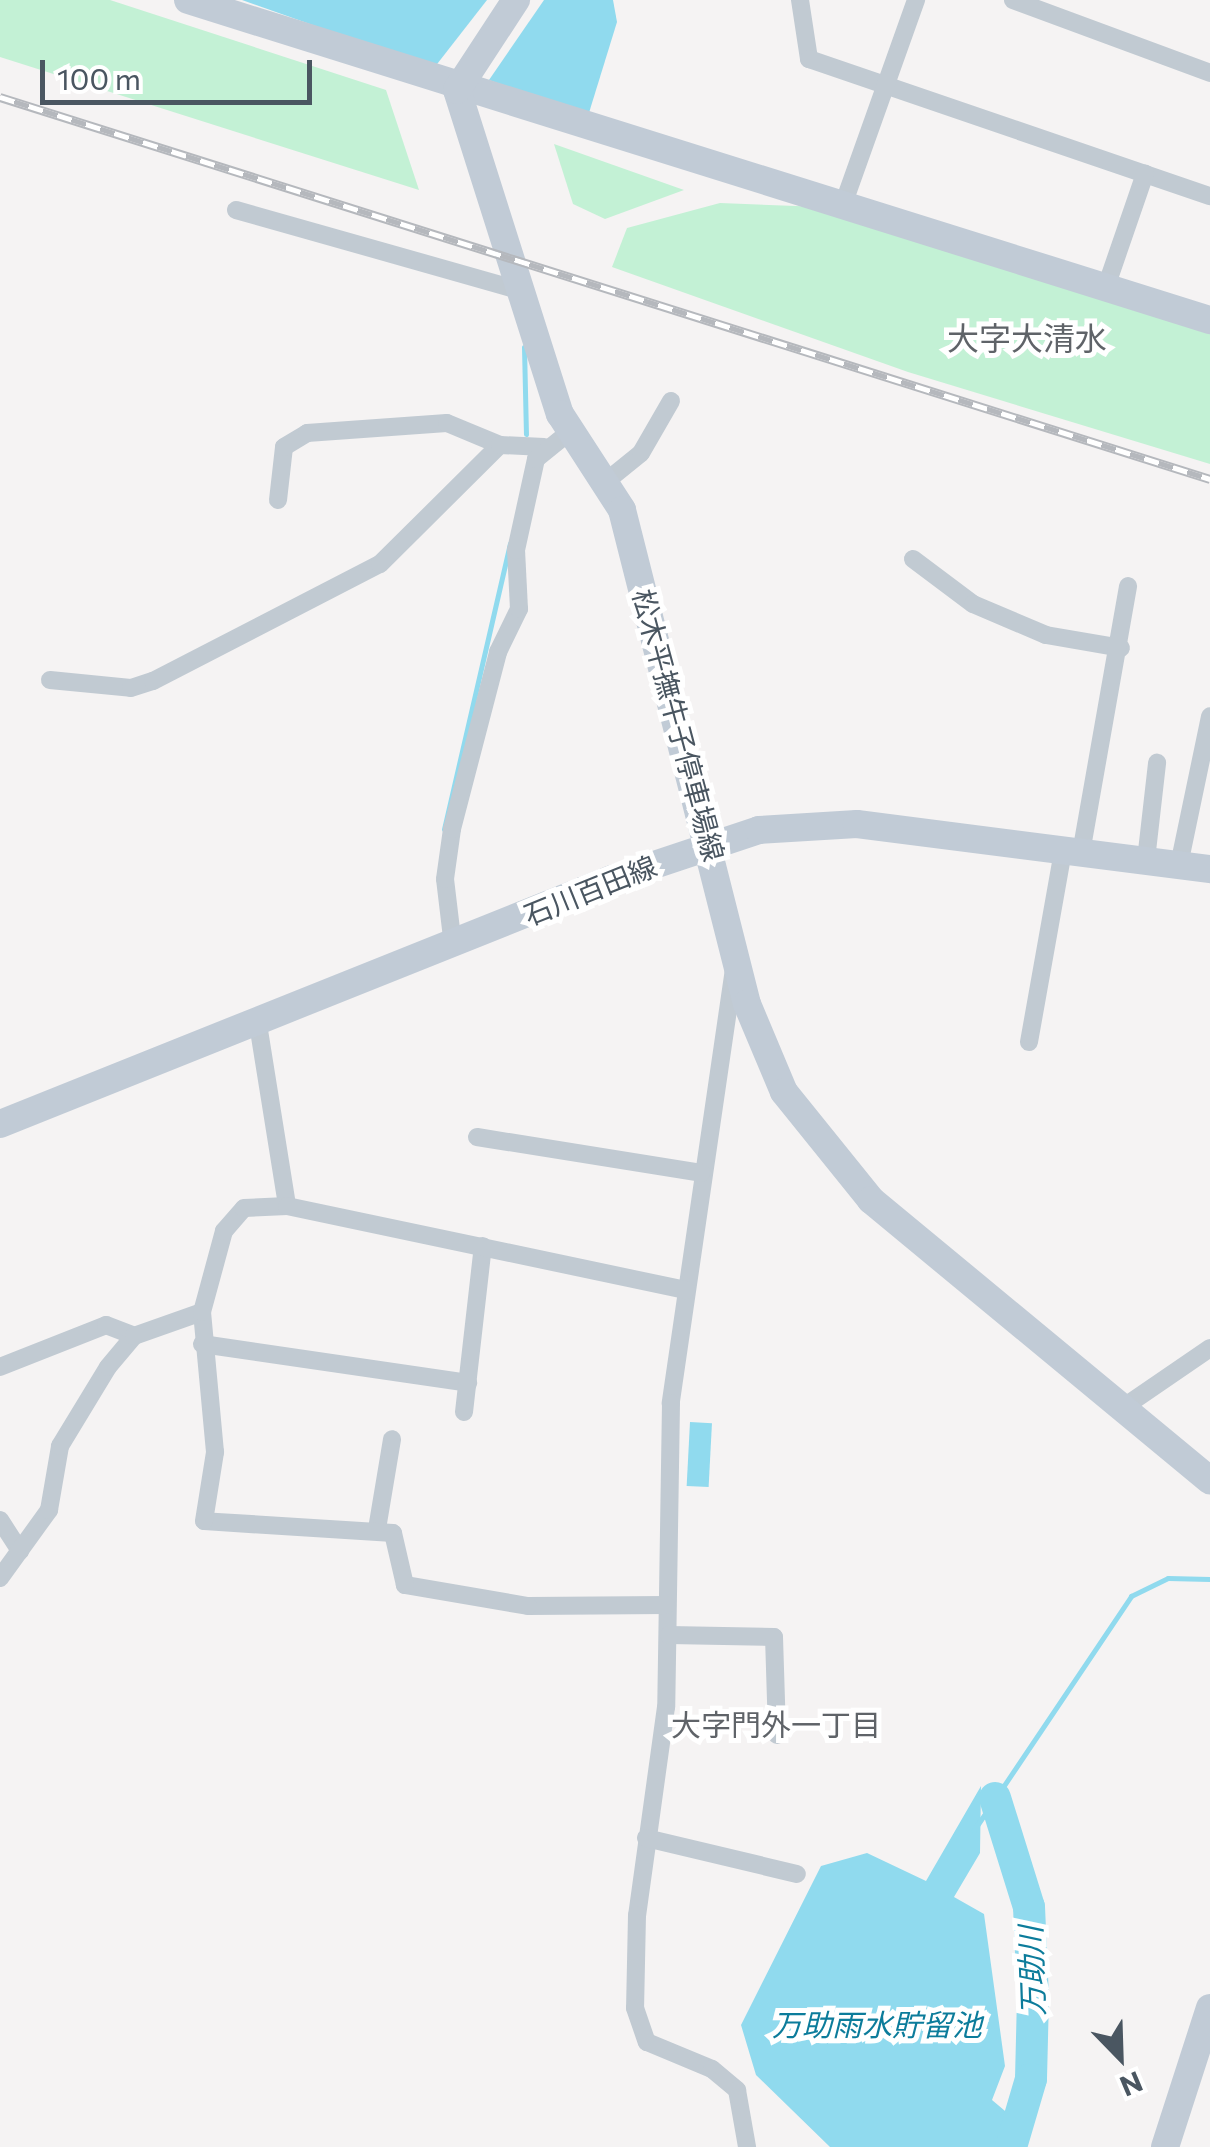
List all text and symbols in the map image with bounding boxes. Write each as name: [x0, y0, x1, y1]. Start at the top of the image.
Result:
scale bar: [45, 40, 318, 102]
text: 100 m: [57, 59, 141, 96]
district label: 大字大清水: [947, 318, 1107, 356]
street label: 松木平撫牛子停車場線: [627, 585, 731, 865]
street label: 石川百田線: [519, 848, 661, 932]
district label: 大字門外一丁目: [671, 1706, 881, 1742]
water label: 万助川: [1011, 1925, 1051, 2017]
water label: 万助雨水貯留池: [772, 2006, 982, 2042]
north arrow: [1070, 2007, 1170, 2107]
text: N: [1115, 2065, 1148, 2104]

